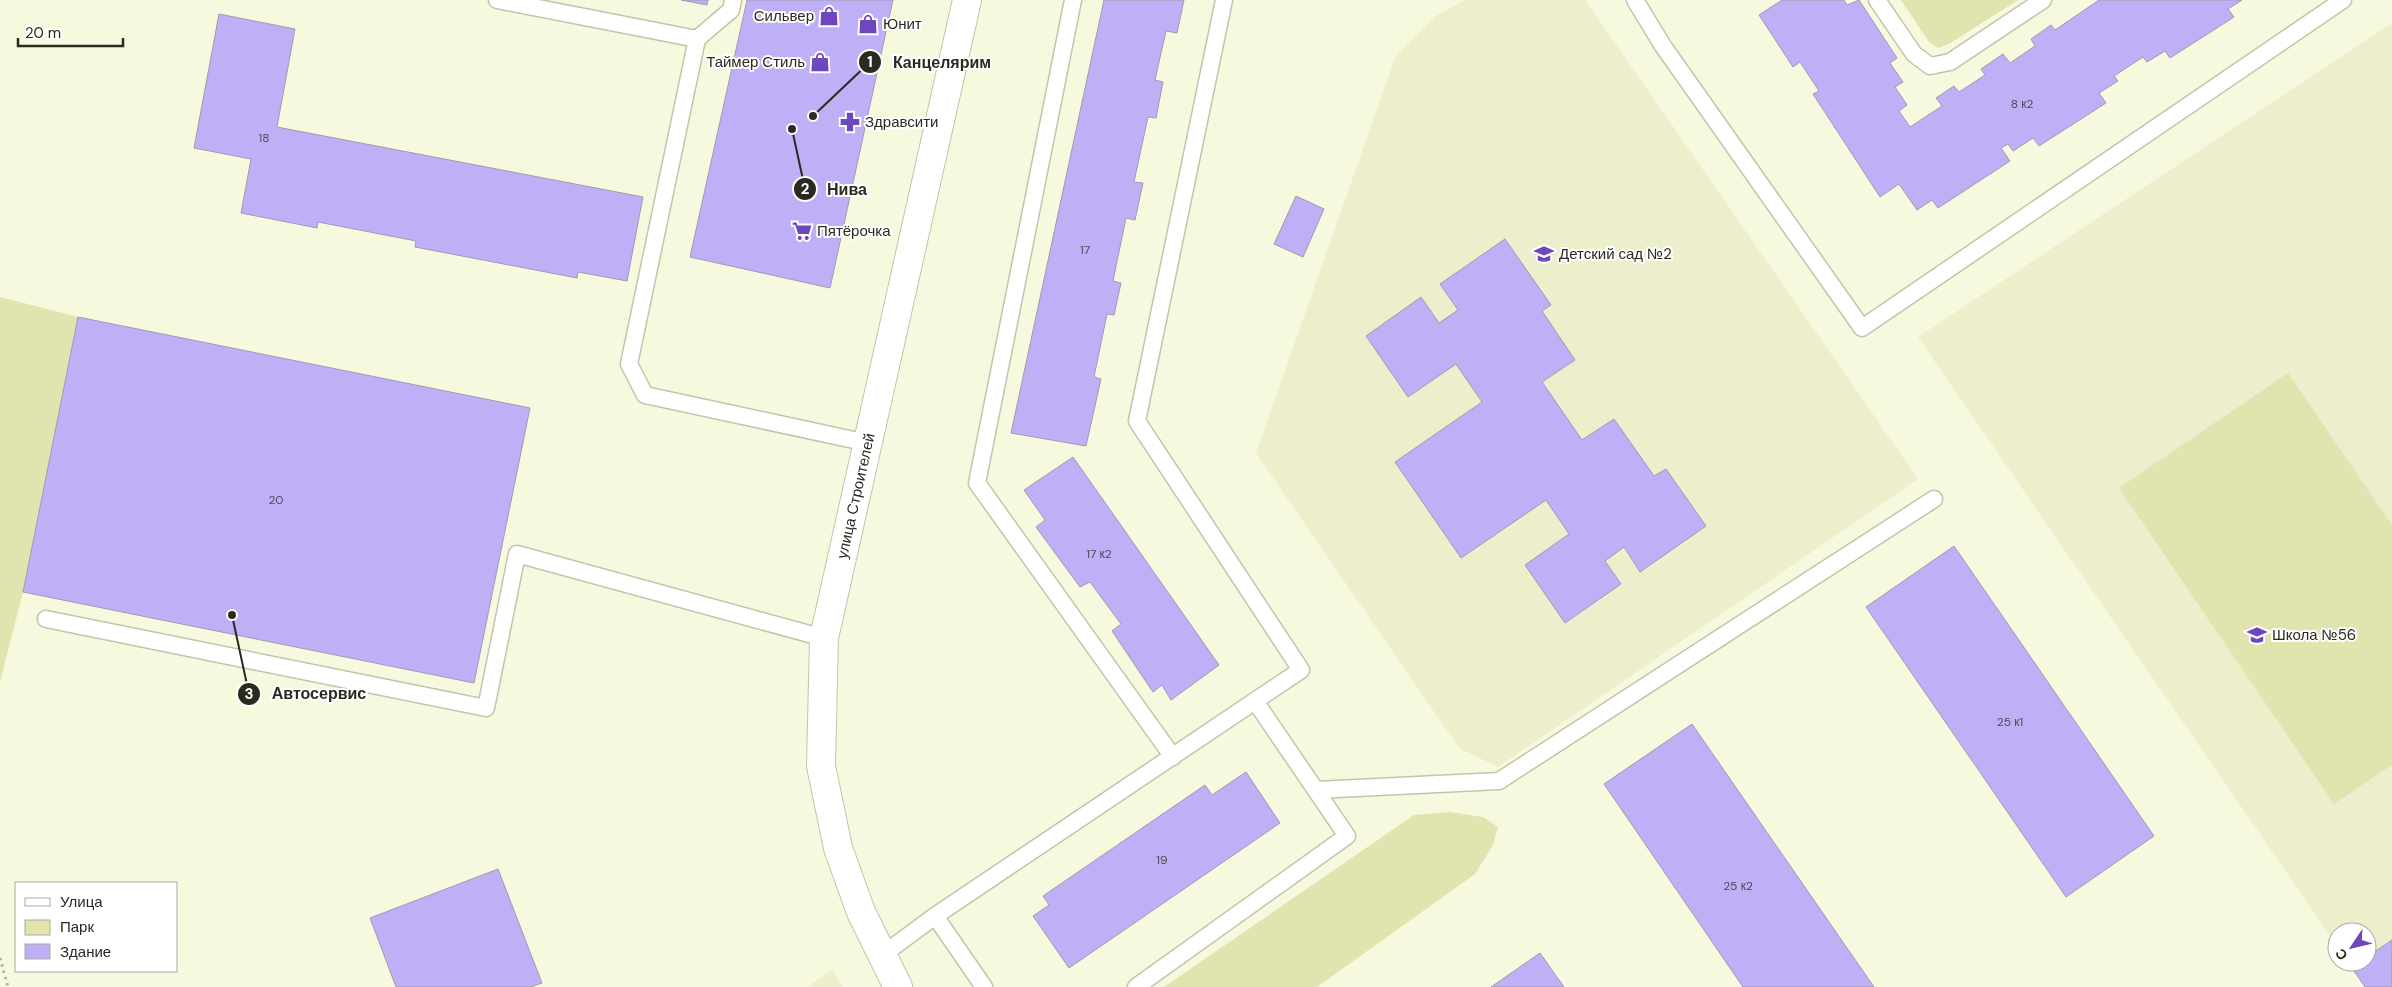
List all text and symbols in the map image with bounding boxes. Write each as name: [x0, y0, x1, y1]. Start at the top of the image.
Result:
shop icon: Сильвер: [818, 5, 840, 27]
place label: Сильвер: [754, 6, 814, 26]
shop icon: Юнит: [857, 13, 879, 35]
place label: Юнит: [883, 14, 922, 34]
scale bar: [18, 15, 122, 47]
text: 20 m: [25, 23, 61, 43]
callout: Канцелярим: [858, 47, 1001, 78]
shop icon: Таймер Стиль: [809, 51, 831, 73]
place label: Таймер Стиль: [706, 52, 805, 72]
text: 1: [867, 52, 873, 72]
text: Канцелярим: [893, 52, 991, 73]
house number: 8 к2: [2011, 96, 2033, 112]
pharmacy icon: Здравсити: [839, 111, 861, 133]
place label: Здравсити: [865, 112, 938, 132]
house number: 18: [258, 130, 270, 146]
callout: Нива: [792, 174, 877, 205]
text: 2: [801, 179, 810, 199]
text: Нива: [827, 179, 867, 200]
supermarket icon: Пятёрочка: [791, 220, 813, 242]
place label: Пятёрочка: [817, 221, 891, 241]
house number: 17: [1080, 242, 1090, 258]
school or university icon: Детский сад №2: [1533, 243, 1555, 265]
place label: Детский сад №2: [1559, 244, 1672, 264]
street label: улица Строителей: [832, 431, 880, 561]
house number: 20: [268, 492, 284, 508]
house number: 17 к2: [1086, 546, 1112, 562]
school or university icon: Школа №56: [2246, 624, 2268, 646]
place label: Школа №56: [2272, 625, 2356, 645]
callout: Автосервис: [236, 678, 376, 709]
text: Автосервис: [272, 683, 366, 704]
text: 3: [244, 684, 254, 704]
house number: 25 к1: [1997, 714, 2023, 730]
house number: 19: [1156, 852, 1168, 868]
house number: 25 к2: [1723, 878, 1753, 894]
legend: [15, 882, 178, 972]
text: Улица: [60, 892, 103, 912]
text: Парк: [60, 917, 94, 937]
north arrow: [2327, 922, 2377, 972]
text: Здание: [60, 942, 111, 962]
text: С: [2331, 945, 2352, 964]

